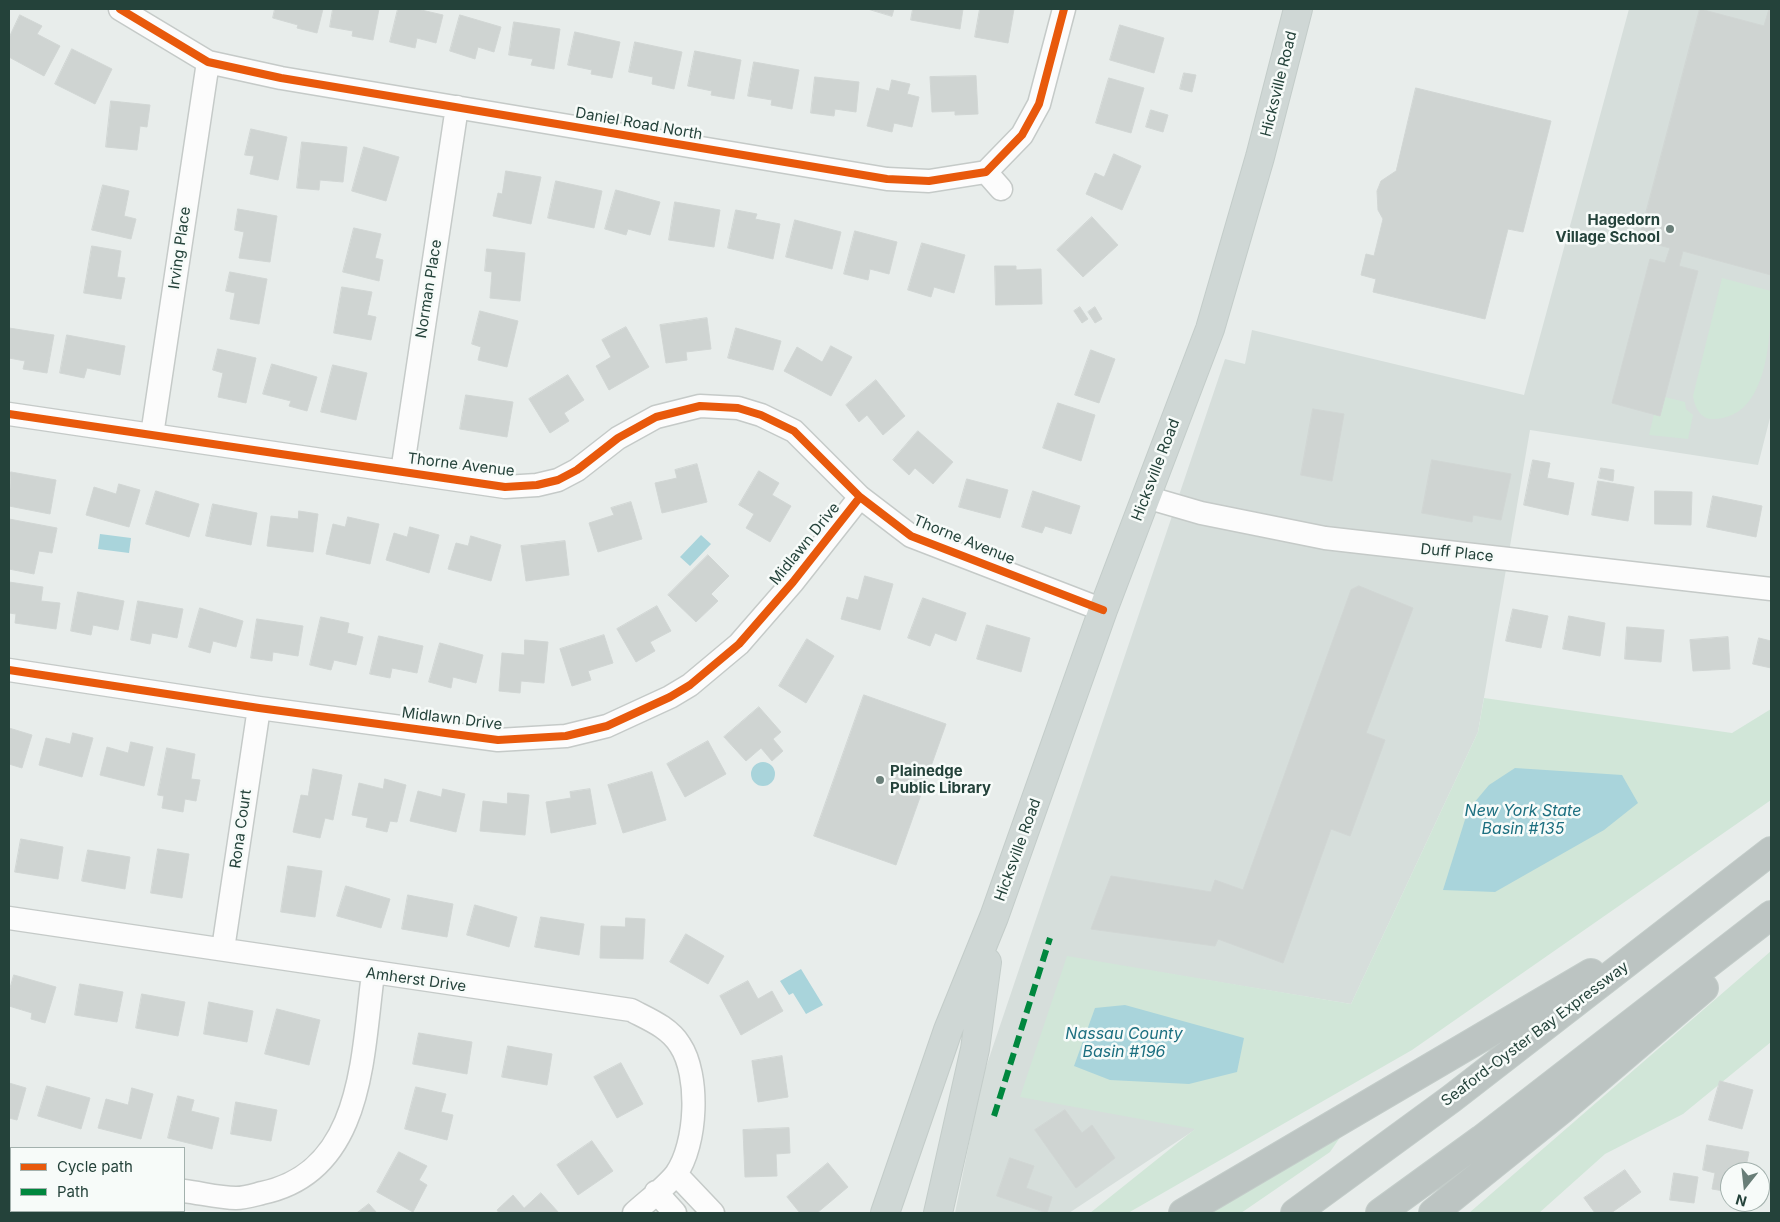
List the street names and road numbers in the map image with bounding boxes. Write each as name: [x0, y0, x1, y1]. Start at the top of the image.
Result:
street label: Hicksville Road: [1257, 29, 1301, 139]
street label: Daniel Road North: [574, 104, 704, 144]
street label: Irving Place: [165, 206, 195, 290]
street label: Norman Place: [412, 238, 446, 340]
street label: Hicksville Road: [1128, 416, 1184, 524]
street label: Thorne Avenue: [406, 449, 516, 481]
street label: Midlawn Drive: [766, 499, 844, 589]
street label: Thorne Avenue: [911, 511, 1017, 569]
street label: Duff Place: [1420, 540, 1494, 566]
street label: Midlawn Drive: [401, 704, 503, 734]
street label: Rona Court: [227, 788, 255, 870]
street label: Hicksville Road: [991, 796, 1045, 904]
street label: Seaford-Oyster Bay Expressway: [1438, 958, 1632, 1110]
street label: Amherst Drive: [365, 964, 467, 996]

